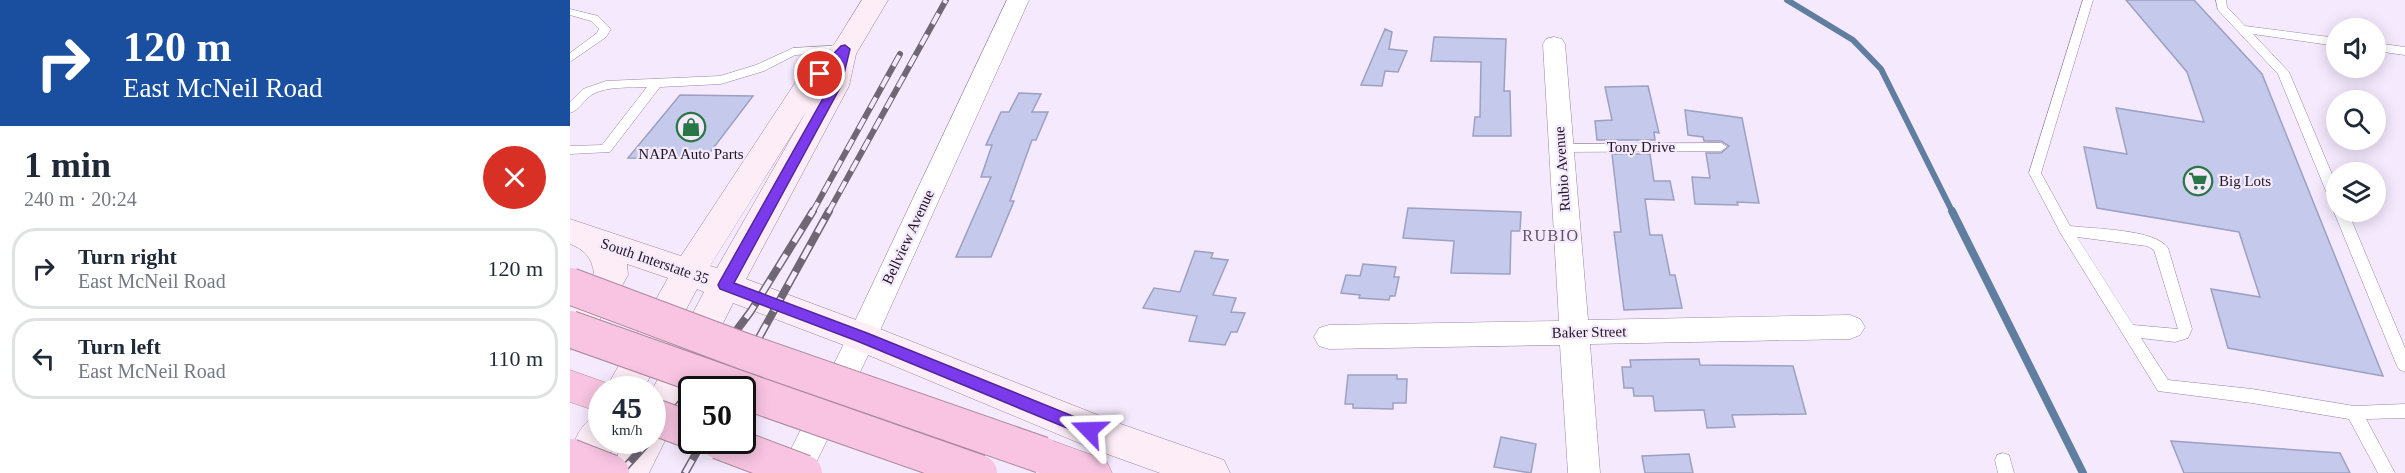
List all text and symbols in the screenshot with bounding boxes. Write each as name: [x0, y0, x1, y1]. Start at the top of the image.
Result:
map controls: [2326, 18, 2386, 222]
button: sound: [2326, 18, 2386, 78]
icon: right: [24, 24, 102, 102]
text: 120 m: [123, 24, 232, 70]
pin: [794, 48, 845, 99]
icon: arrive: [803, 57, 836, 90]
text: East McNeil Road: [123, 73, 322, 103]
button: search: [2326, 90, 2386, 150]
shop icon: NAPA Auto Parts: [675, 111, 707, 143]
street label: Rubio Avenue: [1551, 126, 1573, 212]
street label: Tony Drive: [1607, 139, 1676, 155]
text: 1 min: [24, 145, 111, 185]
button: close: [483, 146, 546, 209]
place label: NAPA Auto Parts: [638, 146, 744, 162]
button: layers: [2326, 162, 2386, 222]
supermarket icon: Big Lots: [2182, 165, 2214, 197]
place label: Big Lots: [2219, 173, 2271, 189]
street label: Bellview Avenue: [879, 187, 937, 287]
text: 240 m · 20:24: [24, 188, 137, 210]
district label: RUBIO: [1522, 227, 1580, 244]
street label: South Interstate 35: [599, 235, 711, 287]
text: Turn right: [78, 244, 177, 269]
icon: right: [27, 252, 60, 285]
text: 120 m: [487, 256, 543, 281]
text: East McNeil Road: [78, 270, 226, 292]
street label: Baker Street: [1552, 323, 1627, 341]
text: Turn left: [78, 334, 161, 359]
icon: left: [27, 342, 60, 375]
text: 110 m: [488, 346, 543, 371]
text: East McNeil Road: [78, 360, 226, 382]
speed limit sign: 50: [678, 376, 756, 454]
text: 45: [612, 391, 642, 424]
position arrow: [1057, 398, 1121, 462]
text: km/h: [612, 422, 642, 438]

